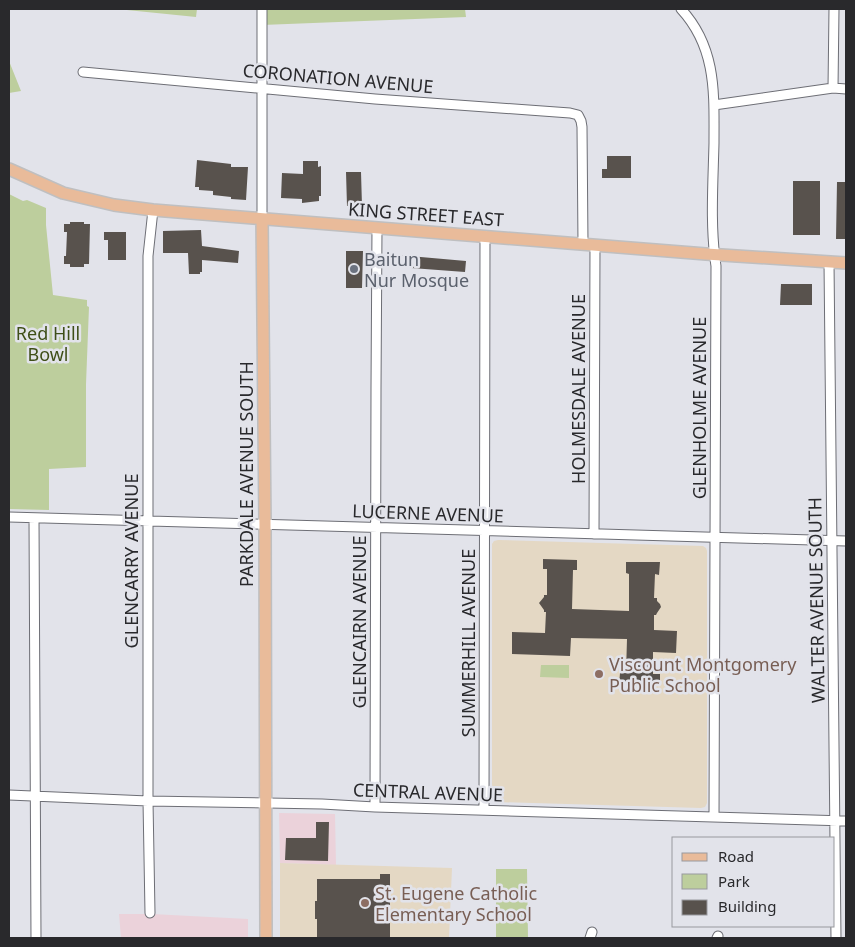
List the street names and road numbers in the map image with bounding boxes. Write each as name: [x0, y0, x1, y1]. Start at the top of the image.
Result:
street label: CORONATION AVENUE: [242, 58, 434, 98]
street label: KING STREET EAST: [347, 197, 505, 231]
street label: HOLMESDALE AVENUE: [566, 294, 590, 484]
street label: GLENHOLME AVENUE: [687, 317, 711, 499]
street label: PARKDALE AVENUE SOUTH: [234, 361, 258, 587]
street label: GLENCARRY AVENUE: [119, 474, 143, 648]
street label: WALTER AVENUE SOUTH: [802, 497, 830, 703]
street label: LUCERNE AVENUE: [352, 498, 504, 528]
street label: GLENCAIRN AVENUE: [347, 535, 371, 709]
street label: SUMMERHILL AVENUE: [456, 549, 480, 737]
street label: CENTRAL AVENUE: [352, 777, 504, 807]

